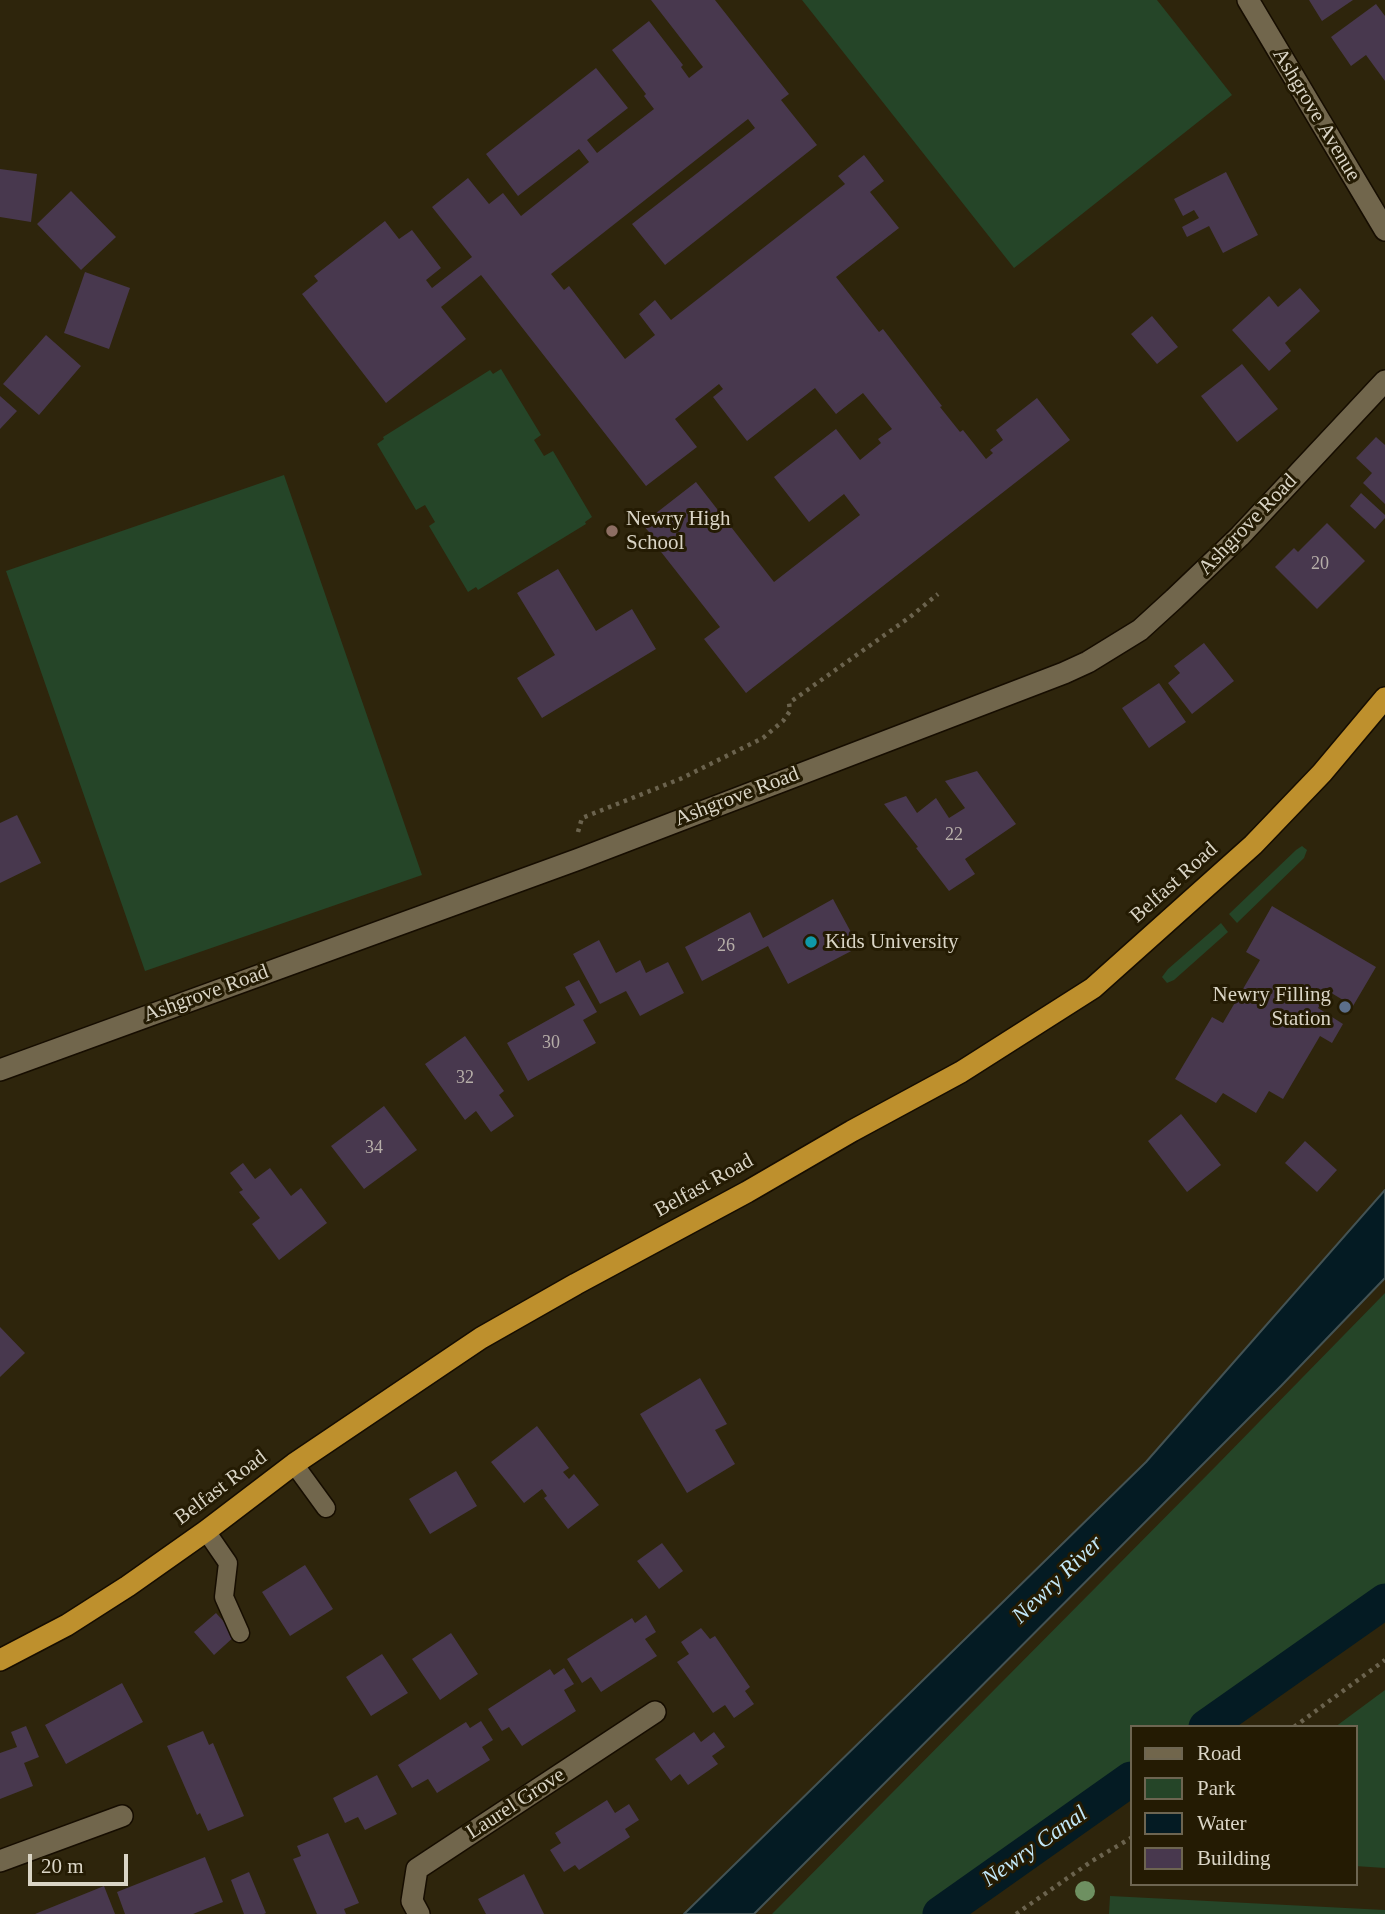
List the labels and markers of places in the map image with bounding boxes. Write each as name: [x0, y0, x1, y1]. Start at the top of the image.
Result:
place label: Newry High School: [626, 506, 730, 556]
marker: Newry High School: [604, 523, 620, 539]
place label: Kids University: [825, 929, 959, 955]
marker: Kids University: [803, 934, 819, 950]
place label: Newry Filling Station: [1213, 982, 1331, 1032]
marker: Newry Filling Station: [1337, 999, 1353, 1015]

